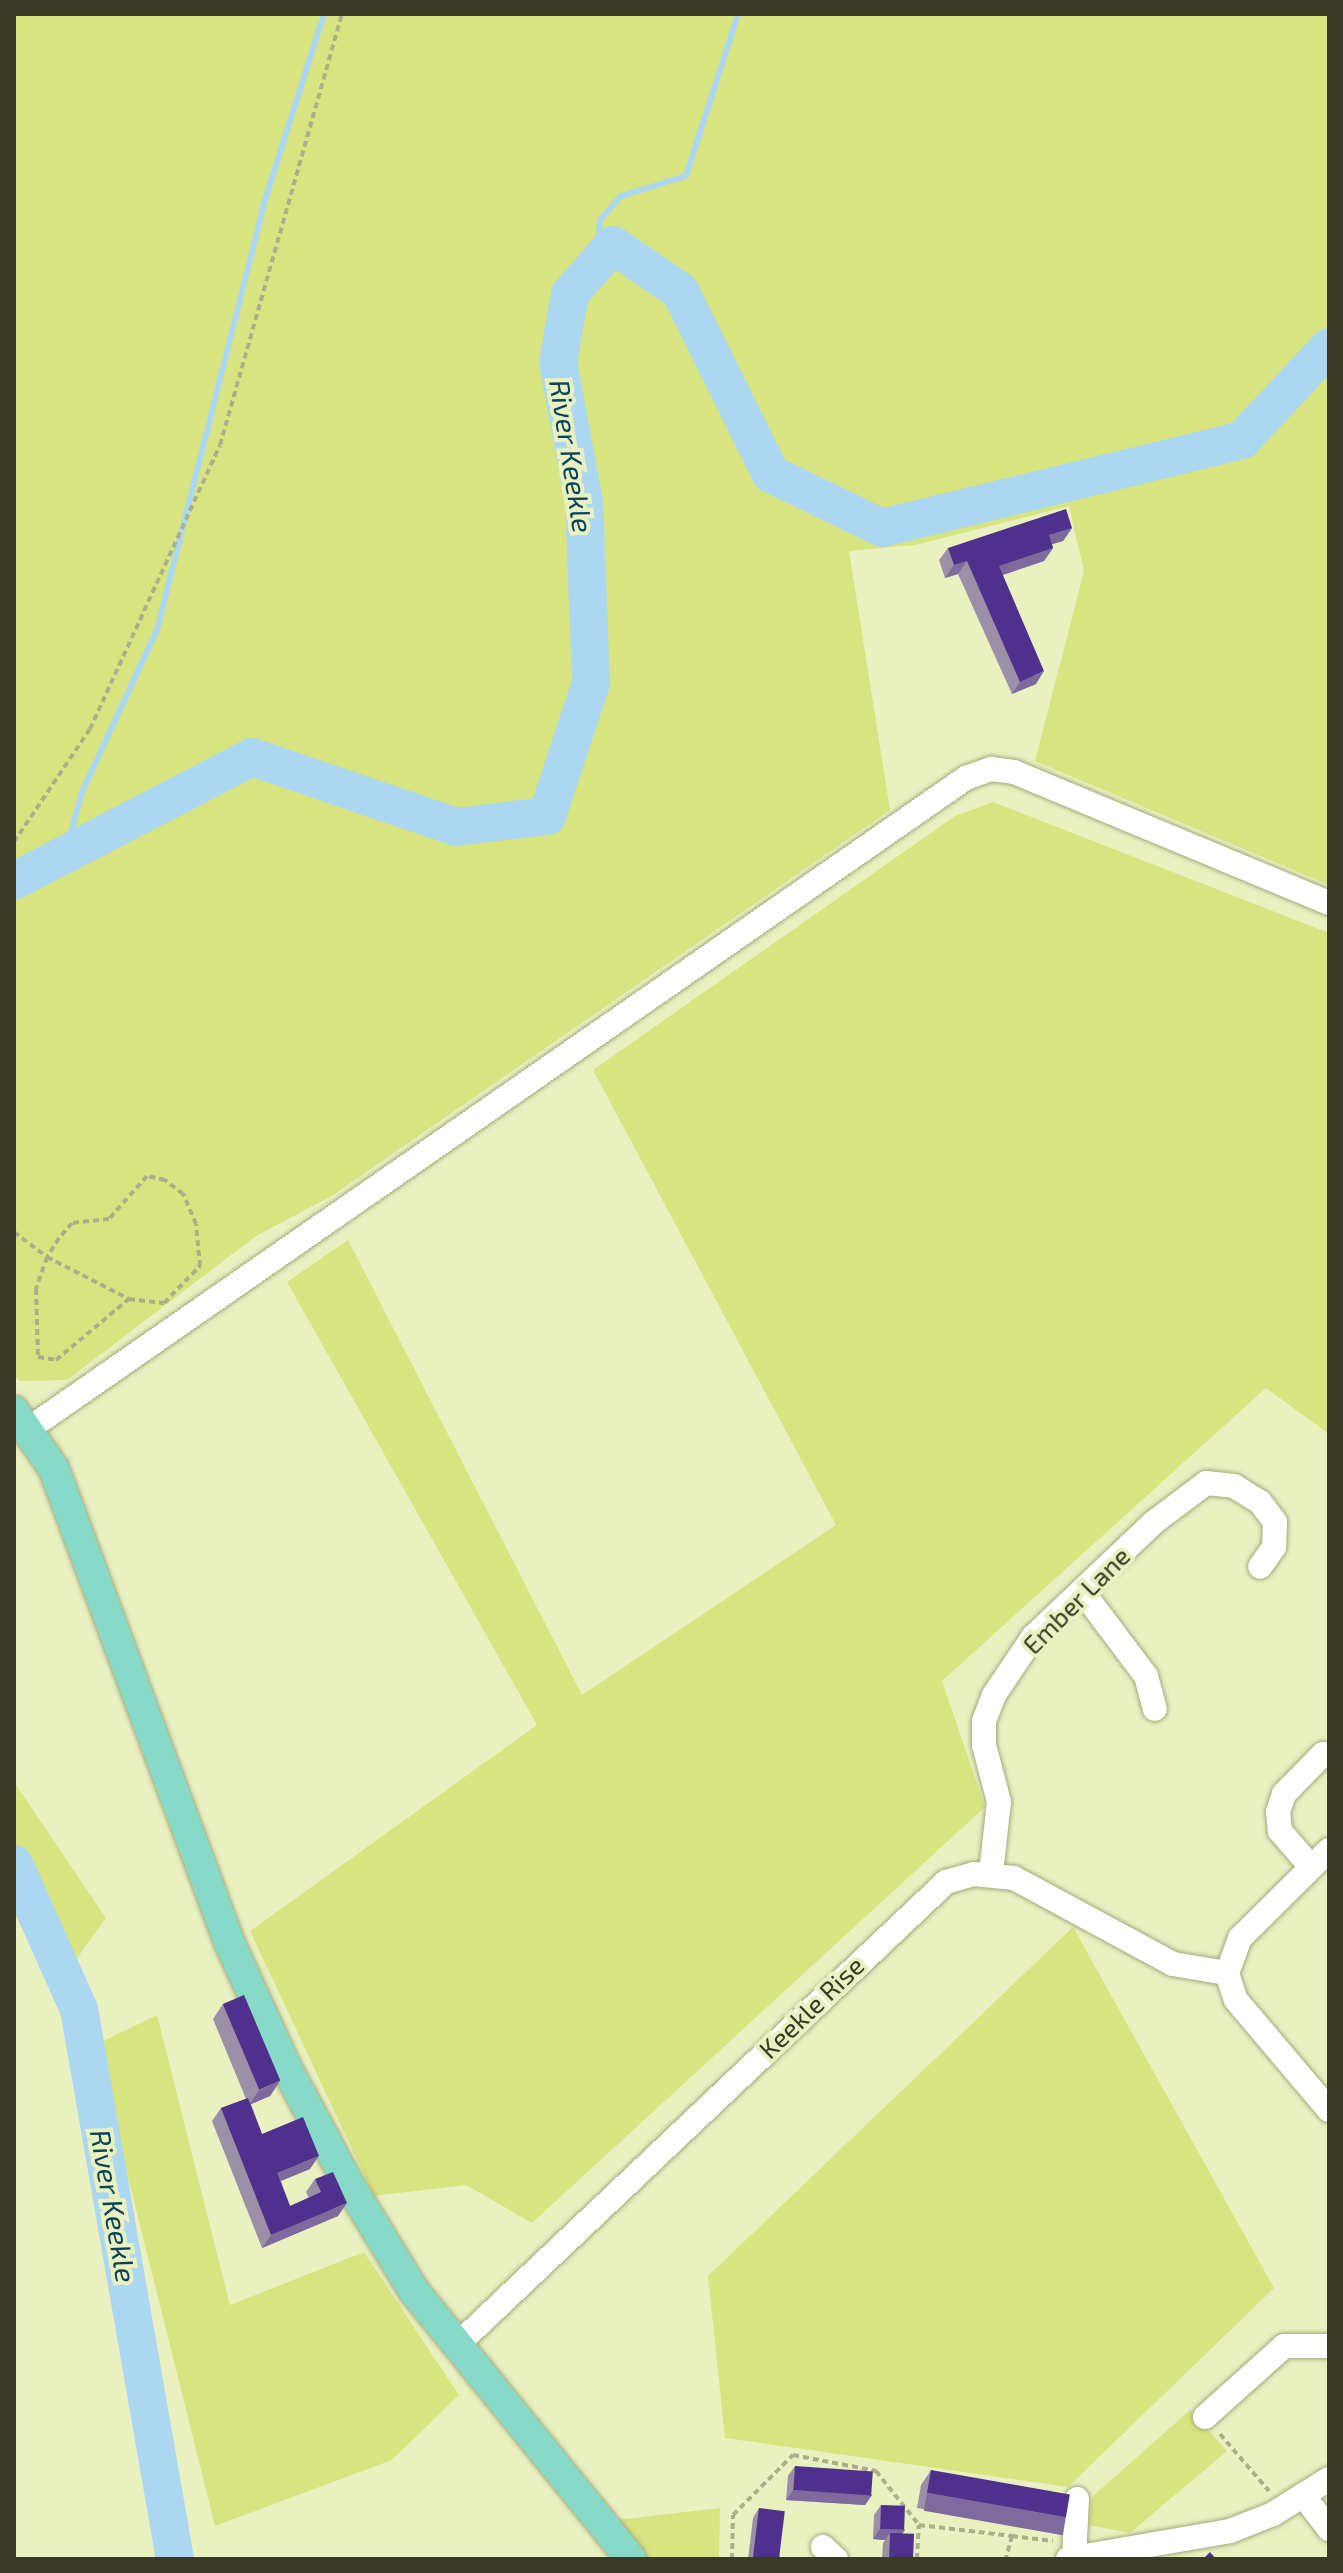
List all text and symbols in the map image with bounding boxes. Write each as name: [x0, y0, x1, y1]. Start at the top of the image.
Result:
water label: River Keekle: [543, 377, 601, 535]
street label: Ember Lane: [1016, 1540, 1136, 1660]
street label: Keekle Rise: [752, 1949, 870, 2065]
water label: River Keekle: [84, 2127, 144, 2285]

